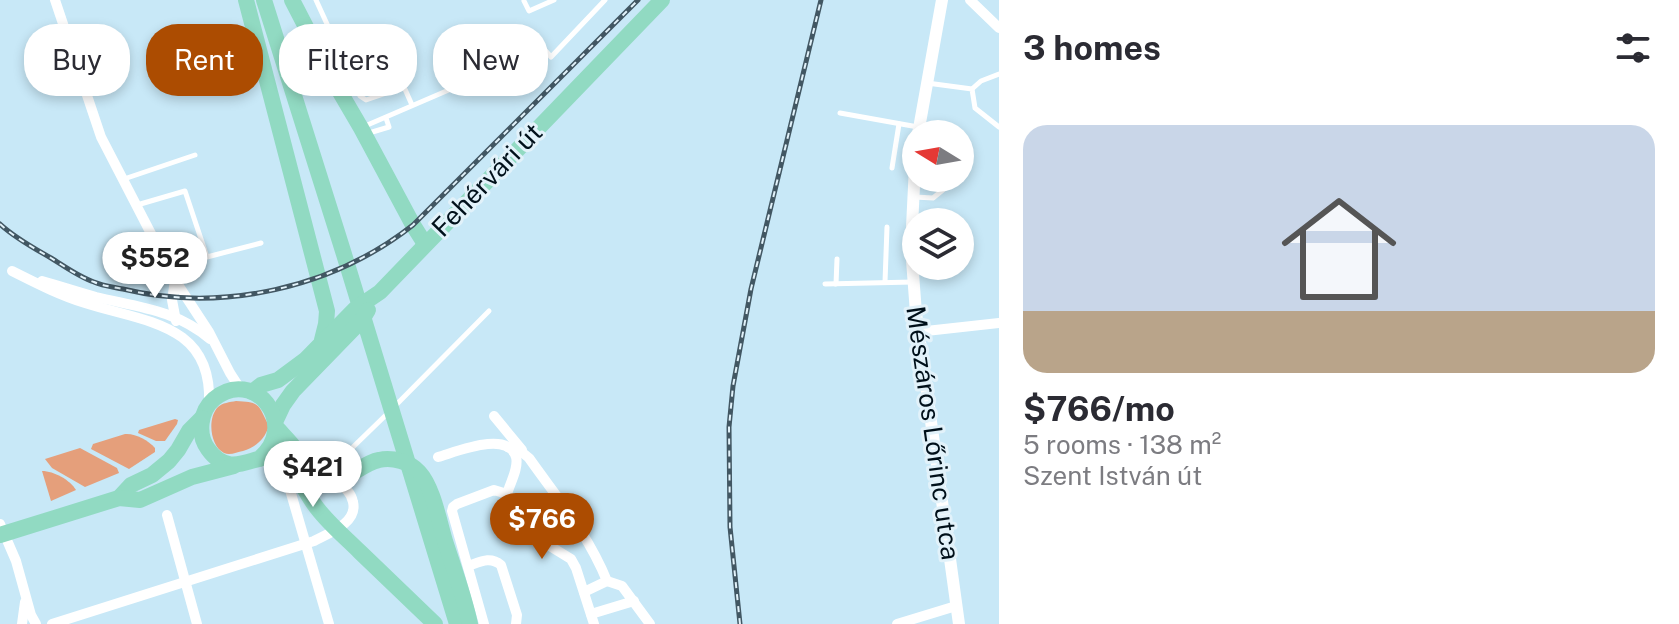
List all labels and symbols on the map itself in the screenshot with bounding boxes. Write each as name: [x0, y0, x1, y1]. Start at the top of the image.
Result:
street label: Fehérvári út: [425, 117, 548, 243]
north arrow: [902, 120, 974, 192]
pin: $552: [108, 232, 202, 300]
street label: Mészáros Lőrinc utca: [900, 304, 967, 562]
pin: $421: [266, 441, 360, 509]
pin: $766: [495, 493, 589, 561]

